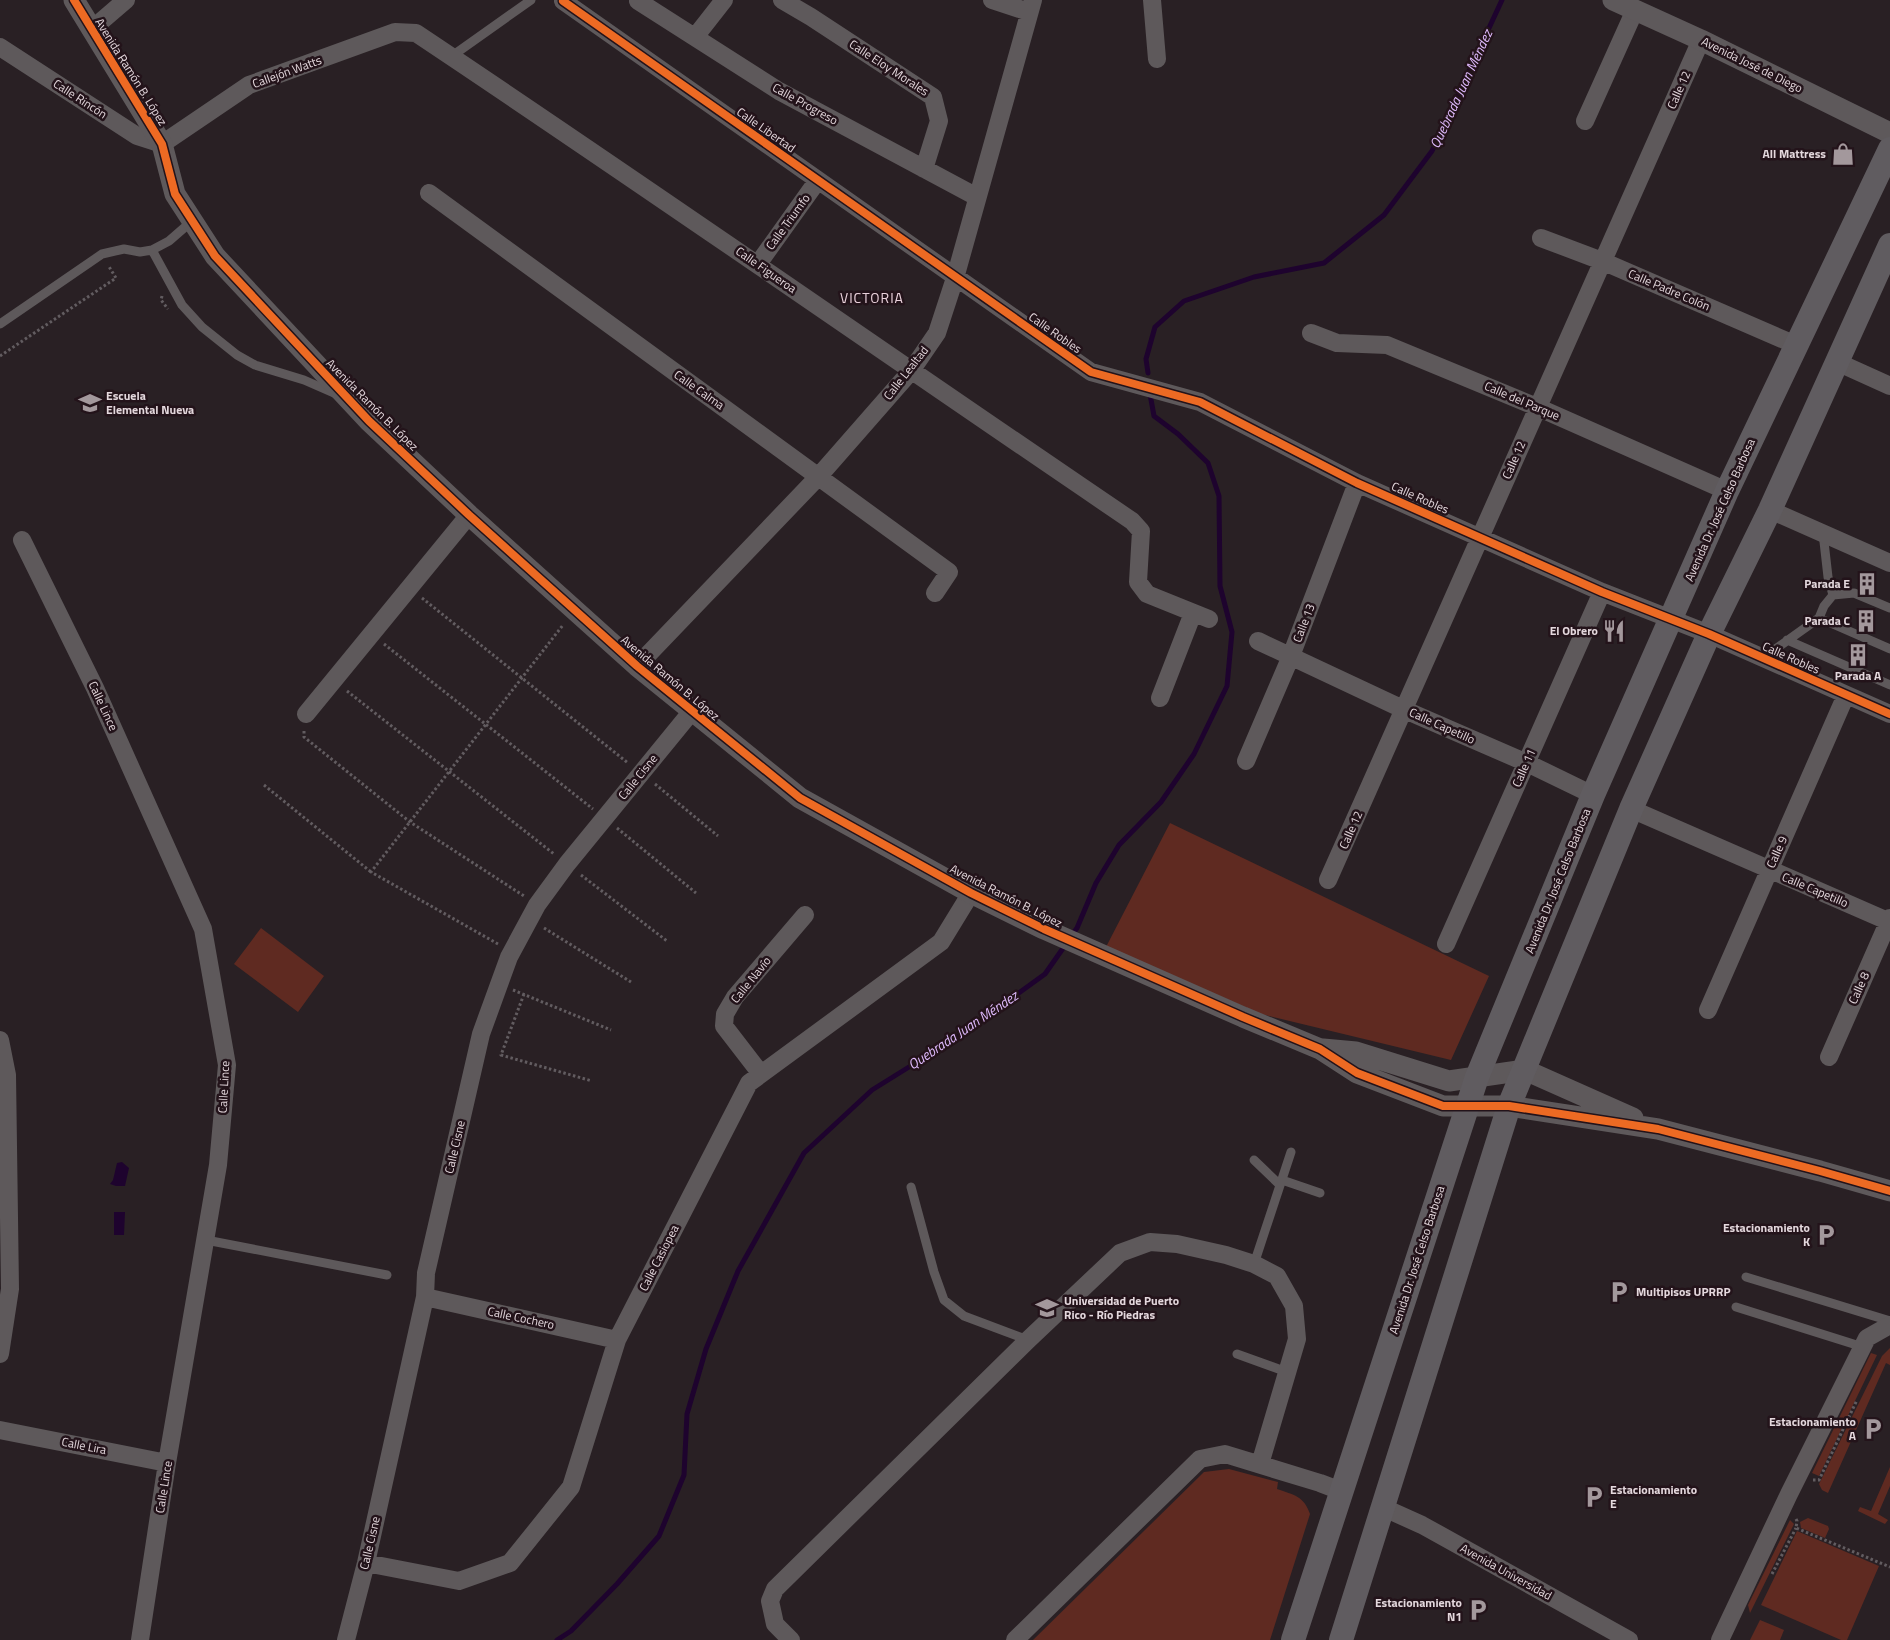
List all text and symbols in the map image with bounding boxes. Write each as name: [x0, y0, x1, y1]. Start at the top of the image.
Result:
street label: Avenida Ramón B. López: [90, 14, 172, 129]
water label: Quebrada Juan Méndez: [1424, 25, 1498, 152]
street label: Avenida José de Diego: [1698, 32, 1806, 97]
street label: Calle Eloy Morales: [846, 35, 933, 101]
street label: Callejón Watts: [249, 50, 325, 93]
street label: Calle 12: [1662, 68, 1695, 112]
street label: Calle Rincón: [49, 74, 111, 123]
street label: Calle Progreso: [769, 78, 842, 129]
street label: Calle Libertad: [733, 102, 800, 157]
shop icon: All Mattress: [1830, 141, 1856, 167]
place label: All Mattress: [1763, 144, 1826, 163]
street label: Calle Triumfo: [761, 190, 815, 254]
street label: Calle Figueroa: [732, 242, 801, 298]
street label: Calle Padre Colón: [1625, 264, 1713, 315]
district label: VICTORIA: [840, 287, 904, 308]
street label: Calle Robles: [1025, 307, 1086, 358]
street label: Calle Lealtad: [878, 342, 933, 404]
street label: Avenida Ramón B. López: [322, 354, 423, 455]
street label: Calle Calma: [670, 365, 729, 414]
street label: Calle del Parque: [1481, 376, 1563, 425]
place label: Escuela Elemental Nueva: [106, 386, 194, 419]
school or university icon: Escuela Elemental Nueva: [77, 390, 103, 416]
street label: Avenida Dr. José Celso Barbosa: [1679, 435, 1760, 584]
street label: Calle 12: [1497, 438, 1530, 482]
street label: Calle Robles: [1388, 476, 1452, 519]
building icon: Parada E: [1854, 571, 1880, 597]
place label: Parada E: [1804, 574, 1850, 593]
street label: Calle 13: [1287, 601, 1320, 645]
building icon: Parada C: [1853, 608, 1879, 634]
place label: Parada C: [1804, 611, 1850, 630]
restaurant icon: El Obrero: [1601, 618, 1627, 644]
place label: El Obrero: [1550, 621, 1598, 640]
street label: Avenida Ramón B. López: [617, 630, 724, 725]
street label: Calle Robles: [1759, 636, 1823, 679]
building icon: Parada A: [1845, 642, 1871, 668]
place label: Parada A: [1835, 666, 1882, 685]
street label: Calle Lince: [84, 678, 123, 734]
street label: Calle Capetillo: [1406, 703, 1478, 749]
street label: Calle 11: [1507, 746, 1540, 790]
street label: Calle Cisne: [613, 750, 662, 804]
street label: Avenida Dr. José Celso Barbosa: [1520, 805, 1595, 956]
street label: Calle 12: [1334, 808, 1367, 852]
street label: Calle 9: [1761, 832, 1792, 871]
street label: Avenida Ramón B. López: [947, 859, 1066, 932]
street label: Calle Capetillo: [1779, 867, 1851, 912]
street label: Calle Navío: [726, 952, 775, 1007]
street label: Calle 8: [1843, 968, 1874, 1007]
water label: Quebrada Juan Méndez: [903, 984, 1023, 1074]
street label: Calle Lince: [213, 1060, 234, 1114]
street label: Calle Cisne: [439, 1118, 470, 1175]
street label: Avenida Dr. José Celso Barbosa: [1384, 1183, 1449, 1336]
place label: Estacionamiento K: [1723, 1218, 1810, 1251]
street label: Calle Casiopea: [634, 1221, 683, 1294]
parking icon: Estacionamiento K: [1813, 1222, 1839, 1248]
parking icon: Multipisos UPRRP: [1606, 1279, 1632, 1305]
place label: Multipisos UPRRP: [1636, 1282, 1730, 1301]
place label: Universidad de Puerto Rico - Río Piedras: [1064, 1291, 1179, 1324]
school or university icon: Universidad de Puerto Rico - Río Piedras: [1034, 1295, 1060, 1321]
street label: Calle Cochero: [486, 1301, 556, 1334]
place label: Estacionamiento A: [1769, 1412, 1857, 1445]
parking icon: Estacionamiento A: [1860, 1416, 1886, 1442]
street label: Calle Lira: [60, 1432, 108, 1459]
street label: Calle Lince: [150, 1459, 177, 1514]
place label: Estacionamiento E: [1610, 1480, 1697, 1513]
parking icon: Estacionamiento E: [1581, 1484, 1607, 1510]
street label: Calle Cisne: [354, 1514, 385, 1571]
street label: Avenida Universidad: [1457, 1538, 1556, 1605]
place label: Estacionamiento N1: [1375, 1593, 1462, 1626]
parking icon: Estacionamiento N1: [1465, 1597, 1491, 1623]

